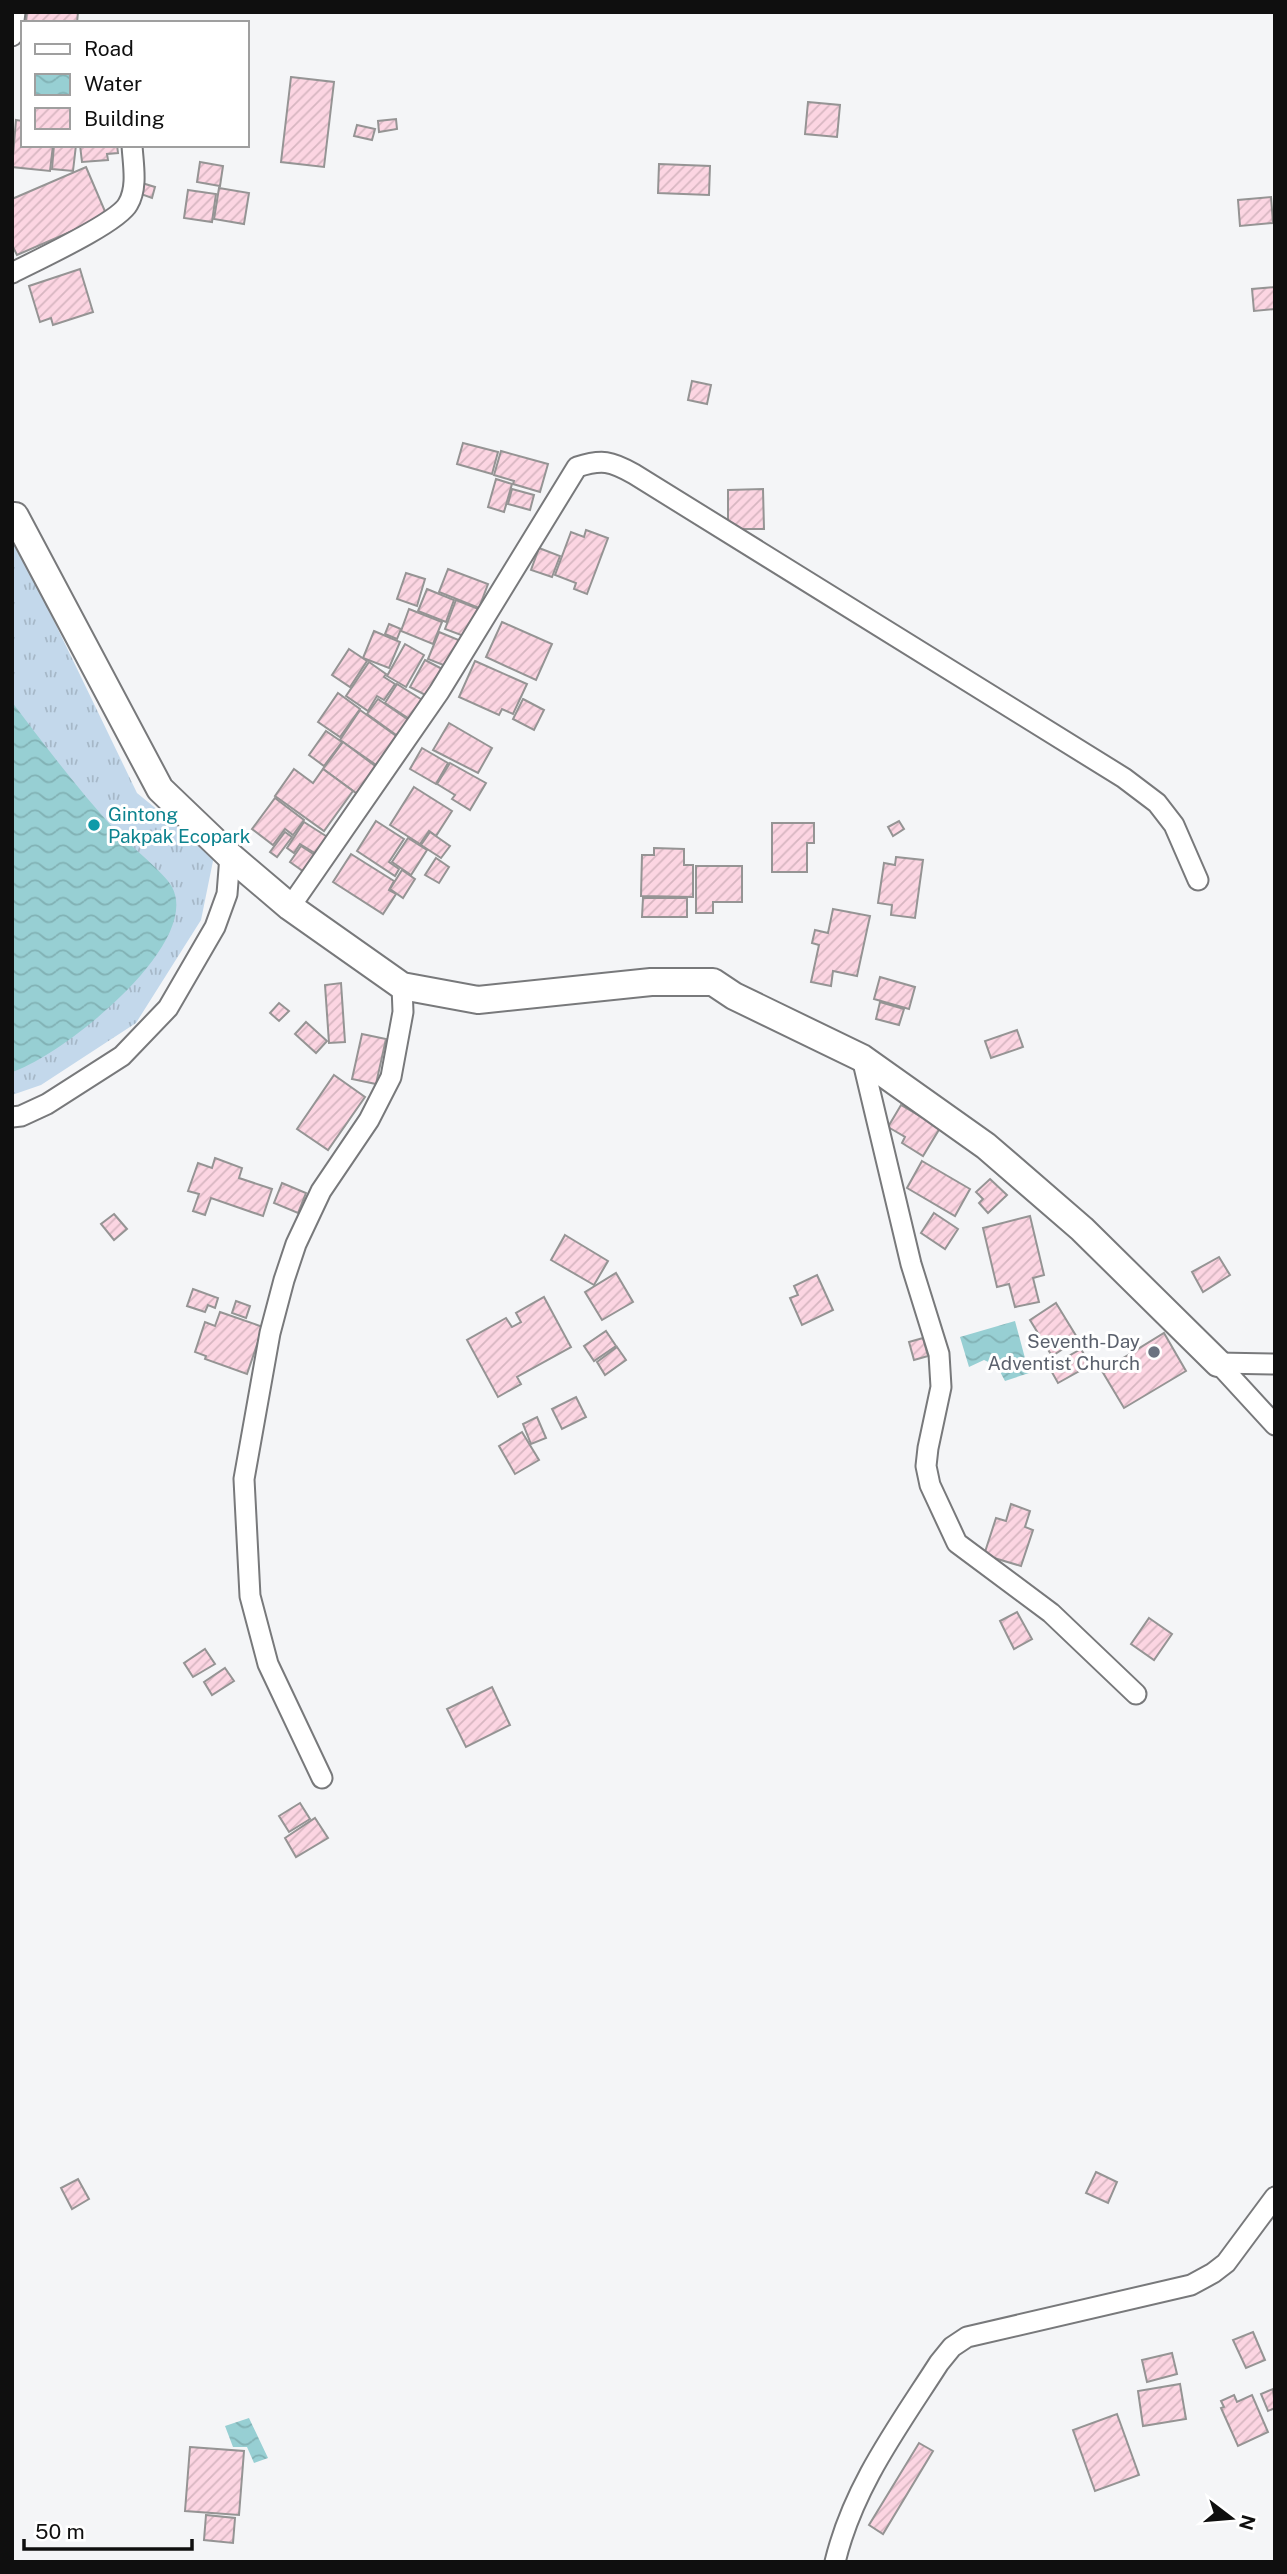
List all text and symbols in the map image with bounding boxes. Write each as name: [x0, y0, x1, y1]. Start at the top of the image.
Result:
legend: [21, 21, 248, 147]
text: Road: [84, 36, 134, 61]
text: Water: [84, 71, 142, 96]
text: Building: [84, 106, 165, 131]
place label: Gintong Pakpak Ecopark: [108, 803, 251, 847]
marker: Gintong Pakpak Ecopark: [86, 817, 102, 833]
place label: Seventh-Day Adventist Church: [988, 1330, 1140, 1374]
marker: Seventh-Day Adventist Church: [1146, 1344, 1162, 1360]
north arrow: [1196, 2483, 1266, 2553]
scale bar: [24, 2508, 192, 2552]
text: N: [1235, 2513, 1260, 2533]
text: 50 m: [35, 2519, 85, 2544]

